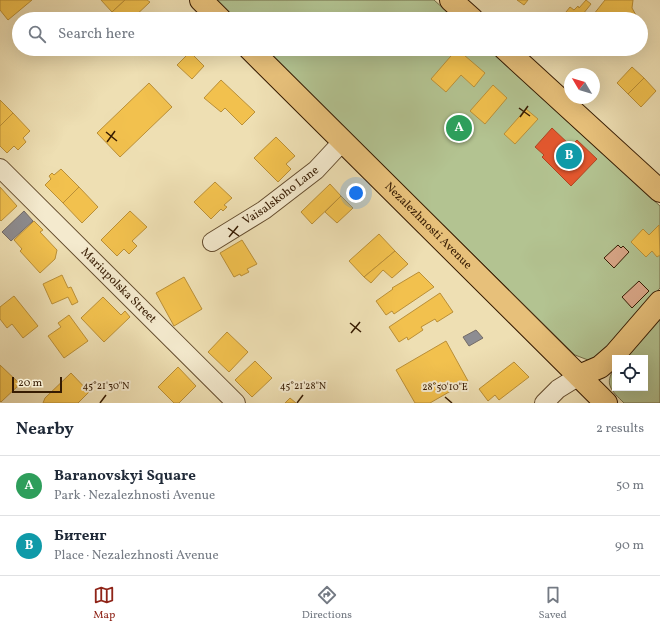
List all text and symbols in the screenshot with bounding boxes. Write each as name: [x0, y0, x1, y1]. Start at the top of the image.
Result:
search box: [12, 12, 648, 56]
icon: search: [26, 23, 48, 45]
text: Search here: [58, 24, 135, 45]
north arrow: [564, 68, 600, 104]
pin: A: [446, 113, 472, 143]
pin: B: [556, 141, 582, 171]
street label: Vaisalskoho Lane: [240, 162, 322, 229]
street label: Nezalezhnosti Avenue: [381, 179, 475, 273]
your location: [346, 183, 366, 203]
street label: Mariupolska Street: [77, 245, 160, 327]
map controls: [612, 355, 648, 391]
button: locate: [612, 355, 648, 391]
scale bar: [12, 375, 62, 394]
text: 20 m: [18, 376, 42, 391]
text: 45°21'30"N: [83, 379, 130, 393]
text: 45°21'28"N: [280, 379, 327, 393]
text: 28°50'10"E: [422, 380, 468, 394]
text: Nearby: [16, 418, 74, 441]
text: 2 results: [596, 420, 644, 438]
text: Baranovskyi Square: [54, 466, 196, 487]
text: A: [24, 477, 34, 495]
text: 50 m: [616, 477, 644, 495]
text: Park · Nezalezhnosti Avenue: [54, 487, 215, 505]
text: Битенг: [54, 526, 106, 547]
text: B: [25, 537, 33, 555]
text: 90 m: [615, 537, 644, 555]
text: Place · Nezalezhnosti Avenue: [54, 547, 219, 565]
tab: Map: [93, 584, 115, 623]
tab: Directions: [302, 584, 352, 623]
tab: Saved: [538, 584, 567, 623]

